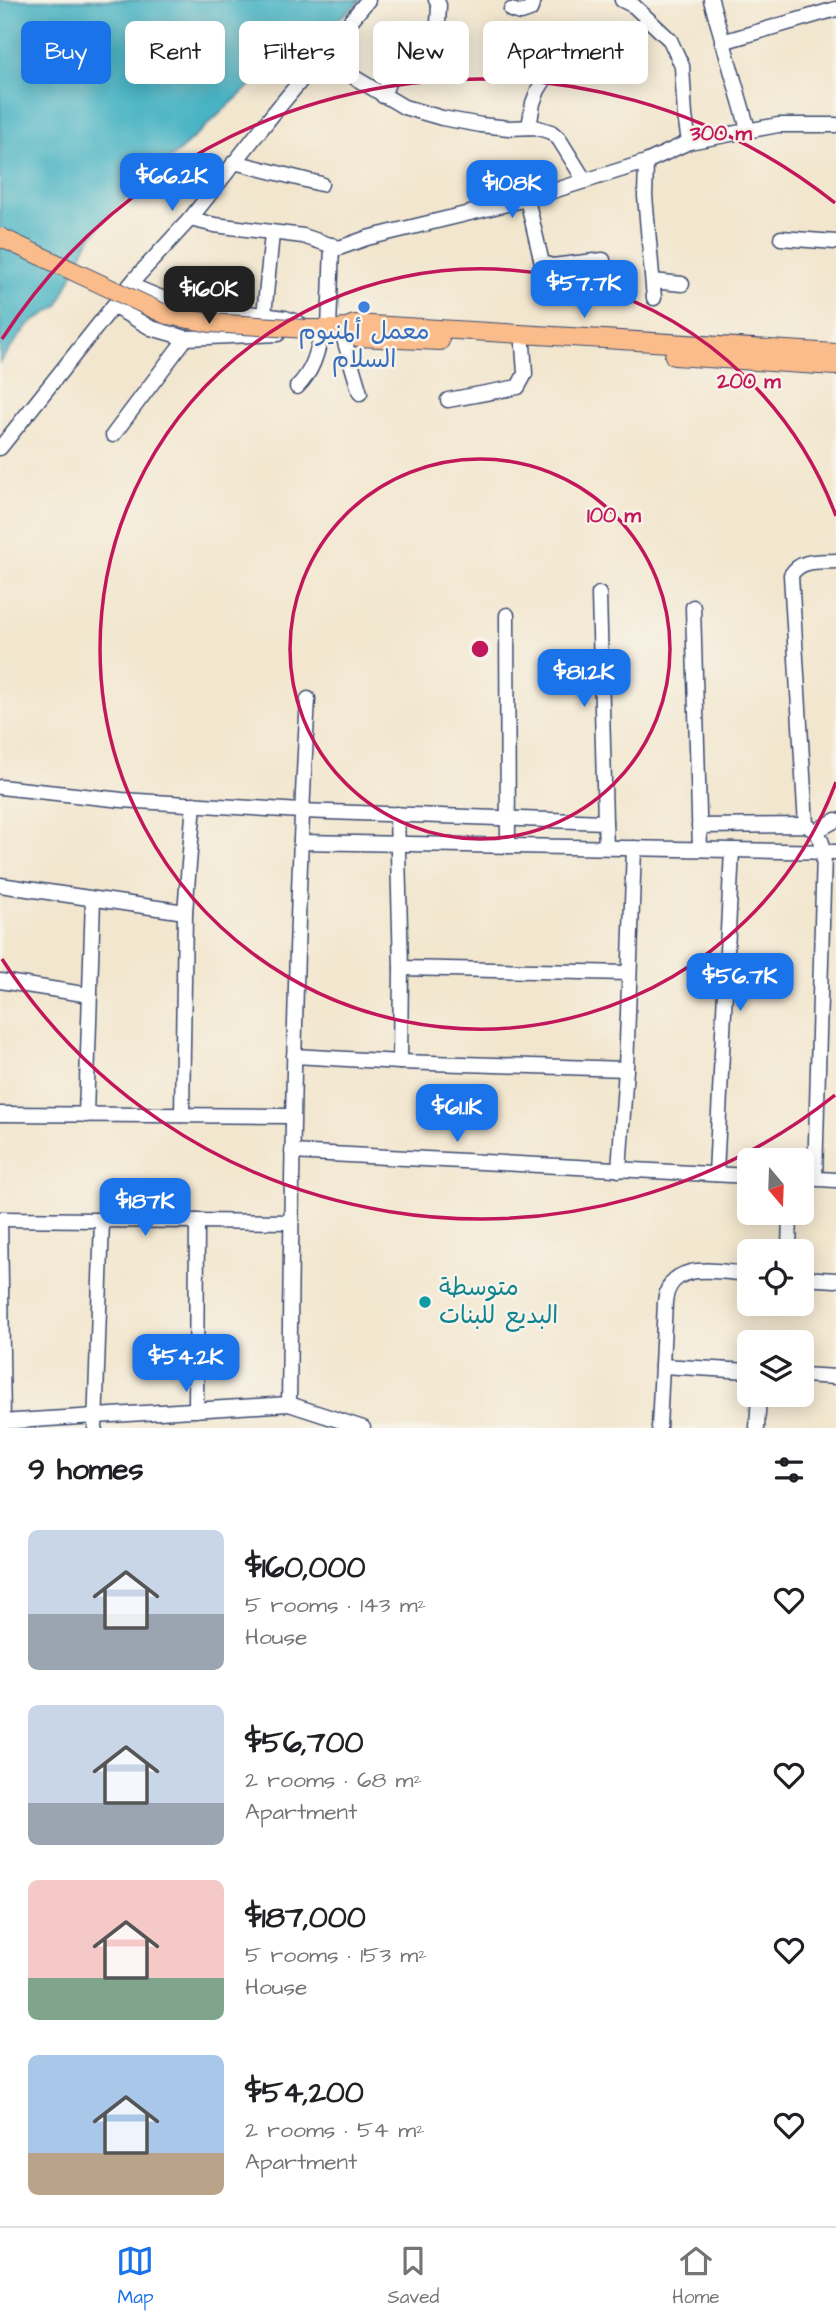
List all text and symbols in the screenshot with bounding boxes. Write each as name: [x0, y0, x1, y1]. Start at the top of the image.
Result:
chip: Buy: [21, 21, 111, 84]
chip: Rent: [125, 21, 225, 84]
chip: Filters: [239, 21, 359, 84]
chip: New: [373, 21, 469, 84]
chip: Apartment: [483, 21, 648, 84]
text: 300 m: [689, 119, 753, 148]
pin: $66.2K: [115, 154, 229, 213]
text: $66.2K: [136, 160, 208, 192]
pin: $108K: [463, 160, 561, 220]
text: $108K: [482, 167, 542, 199]
pin: $57.7K: [527, 260, 641, 320]
pin: $160K: [160, 266, 258, 326]
text: $57.7K: [547, 267, 621, 299]
text: $160K: [180, 273, 238, 305]
marker: معمل ألمنيوم السلام: [356, 299, 372, 315]
place label: معمل ألمنيوم السلام: [299, 315, 429, 377]
text: 200 m: [716, 367, 781, 396]
text: 100 m: [587, 501, 642, 530]
centre of rings: [468, 637, 492, 661]
pin: $81.2K: [527, 650, 641, 709]
text: $81.2K: [554, 656, 614, 688]
pin: $56.7K: [683, 954, 797, 1013]
text: $56.7K: [703, 960, 777, 992]
pin: $61.1K: [400, 1084, 514, 1144]
text: $61.1K: [432, 1091, 482, 1123]
north arrow: [737, 1148, 814, 1225]
map controls: [737, 1148, 814, 1407]
pin: $187K: [96, 1178, 194, 1238]
text: $187K: [116, 1185, 174, 1217]
button: locate: [737, 1239, 814, 1316]
place label: متوسطة البديع للبنات: [439, 1271, 558, 1333]
marker: متوسطة البديع للبنات: [417, 1294, 433, 1310]
button: layers: [737, 1330, 814, 1407]
pin: $54.2K: [129, 1334, 243, 1394]
text: $54.2K: [148, 1341, 224, 1373]
text: 9 homes: [28, 1449, 143, 1491]
icon: filters: [770, 1451, 808, 1489]
text: $160,000: [245, 1547, 365, 1589]
icon: home: [84, 1558, 168, 1642]
icon: heart: [770, 1581, 808, 1619]
text: 5 rooms · 143 m²: [245, 1589, 426, 1621]
text: House: [245, 1621, 308, 1653]
text: $56,700: [245, 1722, 363, 1764]
icon: home: [84, 1733, 168, 1817]
icon: heart: [770, 1756, 808, 1794]
text: 2 rooms · 68 m²: [245, 1764, 422, 1796]
text: Apartment: [245, 1796, 357, 1828]
text: $187,000: [245, 1897, 366, 1939]
icon: home: [84, 1908, 168, 1992]
icon: heart: [770, 1931, 808, 1969]
text: 5 rooms · 153 m²: [245, 1939, 427, 1971]
text: House: [245, 1971, 308, 2003]
text: $54,200: [245, 2072, 364, 2114]
icon: home: [84, 2083, 168, 2167]
icon: heart: [770, 2106, 808, 2144]
text: 2 rooms · 54 m²: [245, 2114, 425, 2146]
text: Apartment: [245, 2146, 357, 2178]
tab: Map: [116, 2242, 154, 2311]
tab: Saved: [387, 2242, 439, 2311]
tab: Home: [672, 2242, 719, 2311]

